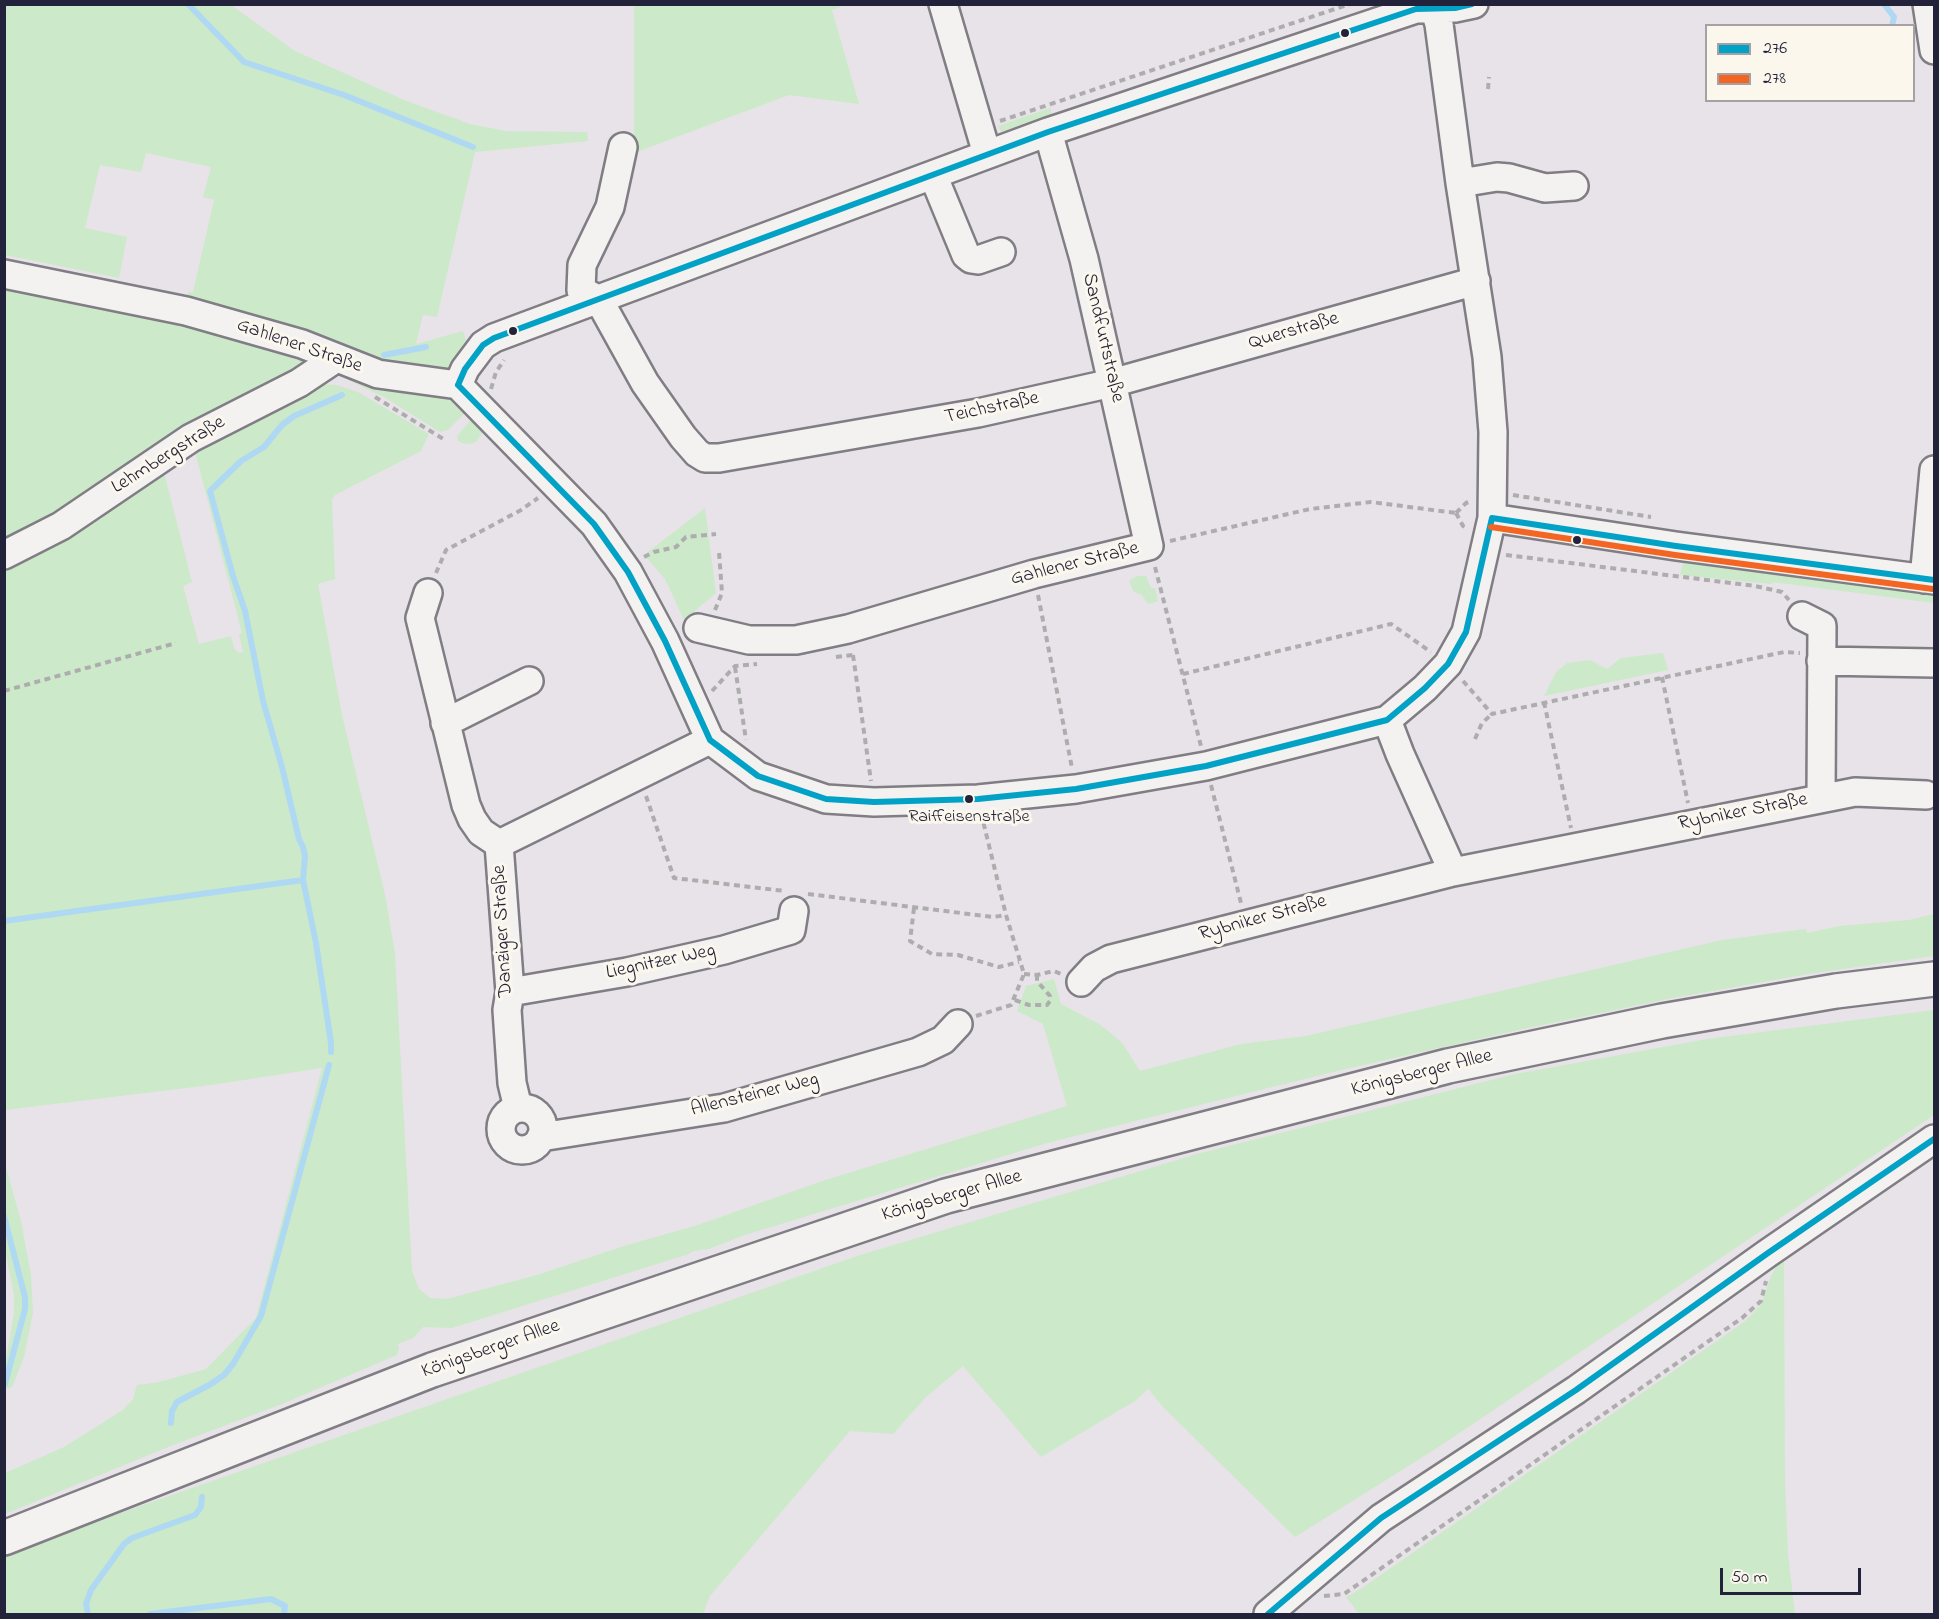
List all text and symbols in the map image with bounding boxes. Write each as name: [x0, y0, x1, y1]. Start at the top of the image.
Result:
legend: [1705, 24, 1915, 102]
unlabelled marker: [1339, 27, 1351, 39]
text: 276: [1763, 36, 1787, 62]
text: 278: [1763, 66, 1786, 92]
street label: Sandfurtstraße: [1076, 271, 1128, 405]
street label: Querstraße: [1246, 308, 1342, 356]
street label: Gahlener Straße: [233, 314, 365, 380]
unlabelled marker: [507, 325, 519, 337]
street label: Teichstraße: [943, 387, 1041, 431]
street label: Lehmbergstraße: [108, 412, 230, 500]
unlabelled marker: [1571, 534, 1583, 546]
street label: Gahlener Straße: [1008, 537, 1142, 593]
street label: Rybniker Straße: [1676, 789, 1810, 837]
marker: Raiffeisenstraße: [963, 793, 975, 805]
place label: Raiffeisenstraße: [908, 807, 1030, 829]
street label: Danziger Straße: [489, 864, 519, 998]
street label: Rybniker Straße: [1197, 890, 1329, 948]
street label: Liegnitzer Weg: [604, 940, 718, 986]
street label: Königsberger Allee: [1349, 1045, 1495, 1103]
street label: Allensteiner Weg: [689, 1069, 821, 1123]
street label: Königsberger Allee: [879, 1166, 1025, 1228]
street label: Königsberger Allee: [419, 1315, 563, 1385]
scale bar: [1723, 1556, 1864, 1594]
text: 50 m: [1731, 1565, 1768, 1591]

